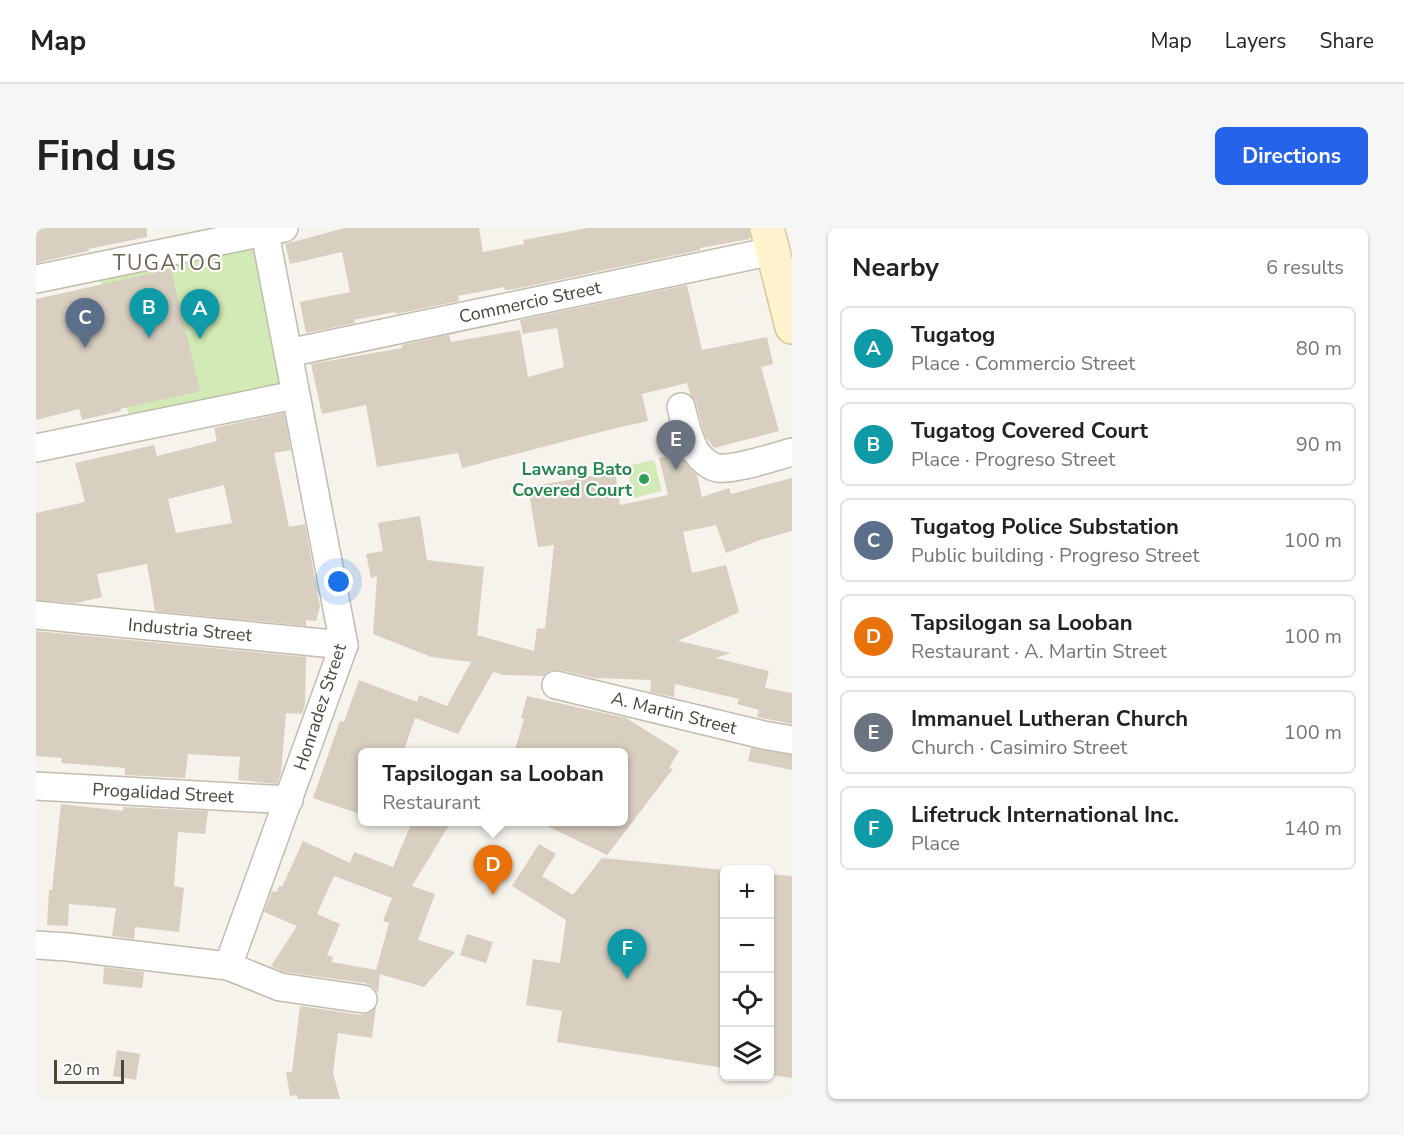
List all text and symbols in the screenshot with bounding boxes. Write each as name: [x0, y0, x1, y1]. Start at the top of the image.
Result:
text: Map: [30, 22, 86, 60]
text: Map: [1150, 27, 1192, 55]
text: Layers: [1225, 27, 1286, 55]
text: Share: [1319, 27, 1374, 55]
button: Directions: [1215, 127, 1368, 185]
text: Find us: [36, 128, 176, 185]
district label: TUGATOG: [113, 249, 223, 277]
text: Nearby: [852, 250, 939, 285]
text: 6 results: [1266, 254, 1344, 281]
street label: Commercio Street: [457, 275, 604, 329]
pin: B: [130, 288, 168, 338]
pin: A: [180, 290, 220, 339]
pin: C: [65, 298, 104, 348]
text: Tugatog: [911, 320, 995, 350]
text: A: [866, 335, 881, 362]
text: 80 m: [1296, 335, 1342, 362]
text: Place · Commercio Street: [911, 350, 1135, 377]
text: Tugatog Covered Court: [911, 416, 1148, 446]
pin: E: [656, 420, 696, 470]
text: B: [867, 431, 880, 458]
text: 90 m: [1296, 431, 1342, 458]
text: Place · Progreso Street: [911, 446, 1115, 473]
place label: Lawang Bato Covered Court: [512, 457, 632, 502]
marker: Lawang Bato Covered Court: [637, 472, 651, 486]
text: Tugatog Police Substation: [911, 512, 1179, 542]
text: C: [867, 527, 880, 554]
text: 100 m: [1284, 527, 1342, 554]
text: Public building · Progreso Street: [911, 542, 1199, 569]
your location: [324, 567, 353, 596]
text: Tapsilogan sa Looban: [911, 608, 1133, 638]
street label: Industria Street: [127, 613, 254, 647]
text: D: [866, 623, 881, 650]
text: 100 m: [1284, 623, 1342, 650]
text: Restaurant · A. Martin Street: [911, 638, 1167, 665]
street label: Honradez Street: [288, 640, 352, 773]
street label: A. Martin Street: [609, 686, 740, 740]
text: Immanuel Lutheran Church: [911, 704, 1188, 734]
text: E: [868, 719, 879, 746]
text: 100 m: [1284, 719, 1342, 746]
text: Church · Casimiro Street: [911, 734, 1127, 761]
popup: [358, 748, 628, 826]
text: Tapsilogan sa Looban: [382, 759, 604, 789]
street label: Progalidad Street: [92, 777, 235, 809]
text: Restaurant: [382, 789, 480, 816]
text: Lifetruck International Inc.: [911, 800, 1179, 830]
text: F: [868, 815, 879, 842]
text: 140 m: [1284, 815, 1342, 842]
text: Place: [911, 830, 960, 857]
pin: D: [474, 846, 512, 895]
map controls: [720, 865, 774, 1081]
button: +: [720, 865, 774, 919]
button: −: [720, 919, 774, 973]
pin: F: [608, 930, 646, 979]
button: locate: [720, 973, 774, 1027]
button: layers: [720, 1027, 774, 1081]
scale bar: [54, 1057, 124, 1084]
text: 20 m: [63, 1059, 100, 1081]

